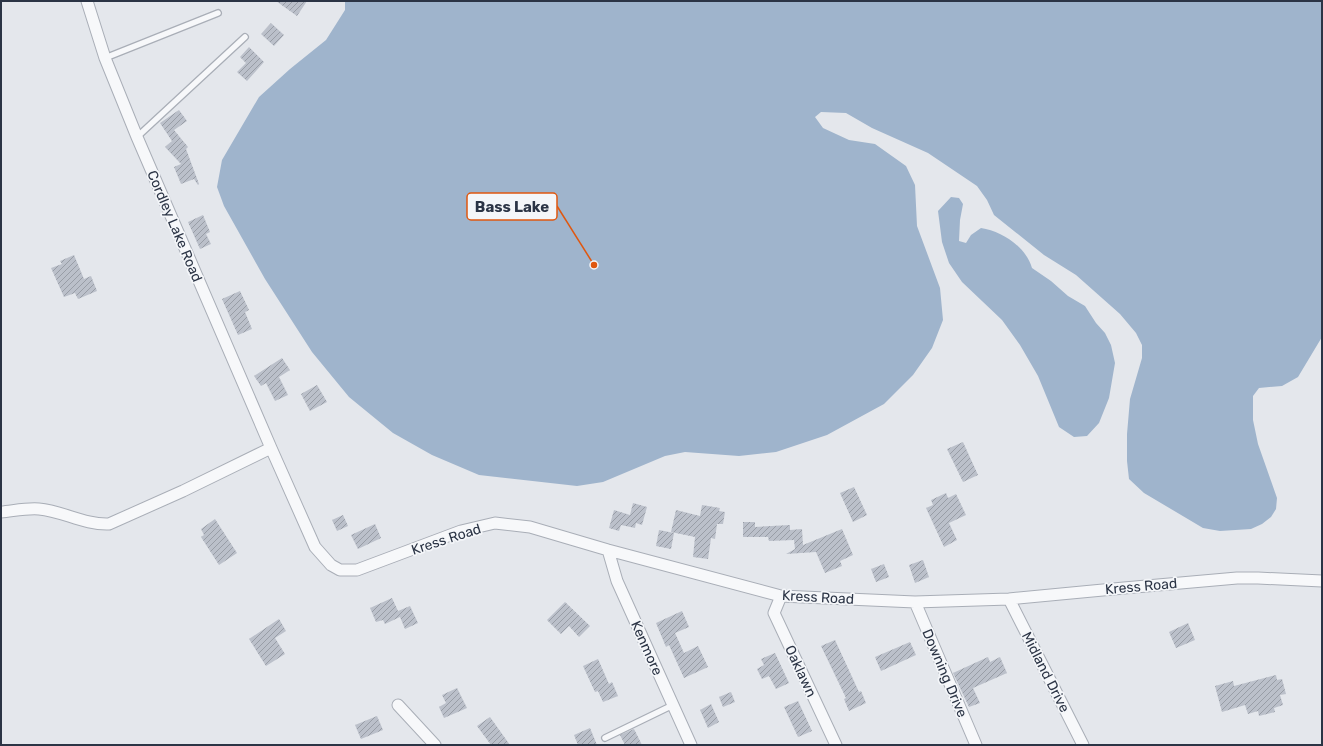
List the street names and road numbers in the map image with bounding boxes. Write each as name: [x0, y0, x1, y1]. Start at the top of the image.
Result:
street label: Cordley Lake Road: [143, 168, 206, 285]
street label: Kress Road: [409, 520, 483, 559]
street label: Kress Road: [1104, 575, 1178, 598]
street label: Kress Road: [781, 587, 855, 608]
street label: Kenmore: [627, 618, 666, 678]
street label: Downing Drive: [918, 626, 971, 720]
street label: Midland Drive: [1018, 629, 1073, 715]
street label: Oaklawn: [781, 643, 820, 700]

